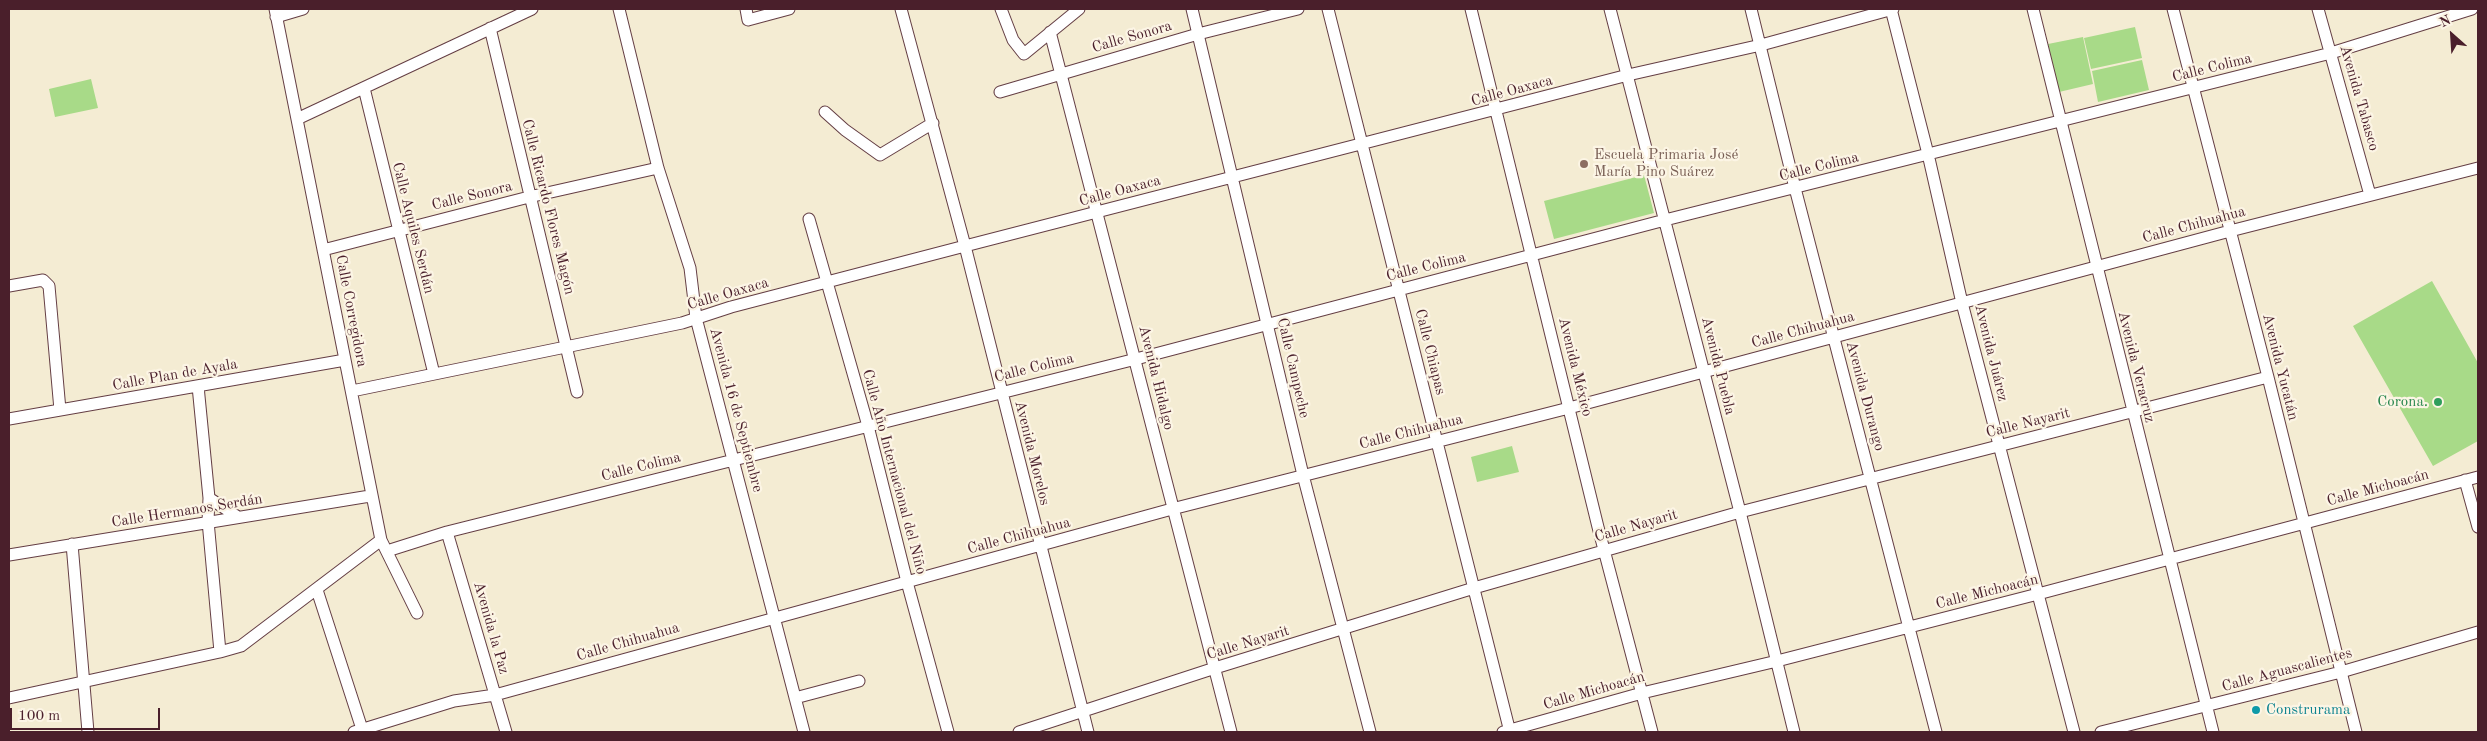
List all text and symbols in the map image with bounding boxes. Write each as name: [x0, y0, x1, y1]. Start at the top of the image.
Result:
north arrow: [2427, 10, 2477, 60]
text: N: [2438, 13, 2453, 30]
street label: Calle Sonora: [1090, 17, 1174, 57]
street label: Avenida Tabasco: [2335, 43, 2383, 153]
street label: Calle Colima: [2170, 49, 2254, 87]
street label: Calle Oaxaca: [1469, 71, 1555, 111]
street label: Calle Ricardo Flores Magón: [517, 117, 579, 297]
place label: Escuela Primaria José María Pino Suárez: [1594, 146, 1738, 181]
street label: Calle Colima: [1777, 148, 1861, 186]
marker: Escuela Primaria José María Pino Suárez: [1578, 158, 1590, 170]
street label: Calle Aquiles Serdán: [388, 160, 438, 296]
street label: Calle Oaxaca: [1077, 171, 1163, 211]
street label: Calle Sonora: [430, 177, 514, 215]
street label: Calle Chihuahua: [2140, 203, 2248, 247]
street label: Calle Colima: [1384, 248, 1468, 286]
street label: Calle Corregidora: [331, 253, 371, 369]
street label: Calle Oaxaca: [685, 274, 771, 314]
street label: Avenida Juárez: [1970, 303, 2012, 403]
street label: Calle Chiapas: [1411, 307, 1449, 397]
street label: Calle Chihuahua: [1749, 308, 1857, 352]
street label: Avenida Veracruz: [2113, 309, 2159, 425]
street label: Avenida Yucatán: [2258, 312, 2302, 422]
street label: Avenida Puebla: [1697, 315, 1739, 417]
street label: Calle Campeche: [1273, 316, 1313, 420]
street label: Avenida México: [1554, 316, 1596, 418]
street label: Avenida Hidalgo: [1134, 324, 1178, 432]
street label: Avenida 16 de Septiembre: [705, 326, 767, 494]
street label: Avenida Durango: [1842, 339, 1888, 453]
street label: Calle Colima: [992, 349, 1076, 387]
street label: Calle Plan de Ayala: [111, 355, 239, 395]
street label: Calle Año Internacional del Niño: [858, 367, 930, 577]
place label: Corona.: [2377, 393, 2428, 411]
marker: Corona.: [2432, 396, 2444, 408]
street label: Avenida Morelos: [1010, 399, 1054, 507]
street label: Calle Nayarit: [1984, 404, 2072, 442]
street label: Calle Chihuahua: [1357, 410, 1465, 454]
street label: Calle Colima: [599, 448, 683, 486]
street label: Calle Michoacán: [2325, 466, 2431, 510]
street label: Calle Hermanos Serdán: [110, 490, 264, 532]
street label: Calle Nayarit: [1592, 506, 1680, 546]
street label: Calle Chihuahua: [965, 514, 1073, 558]
street label: Calle Michoacán: [1934, 571, 2040, 613]
street label: Avenida la Paz: [469, 580, 513, 676]
street label: Calle Chihuahua: [575, 619, 681, 665]
street label: Calle Nayarit: [1204, 622, 1292, 664]
street label: Calle Aguascalientes: [2220, 644, 2354, 696]
street label: Calle Michoacán: [1541, 668, 1647, 714]
scale bar: [12, 698, 162, 730]
place label: Construrama: [2266, 701, 2350, 719]
marker: Construrama: [2250, 704, 2262, 716]
text: 100 m: [18, 709, 60, 724]

